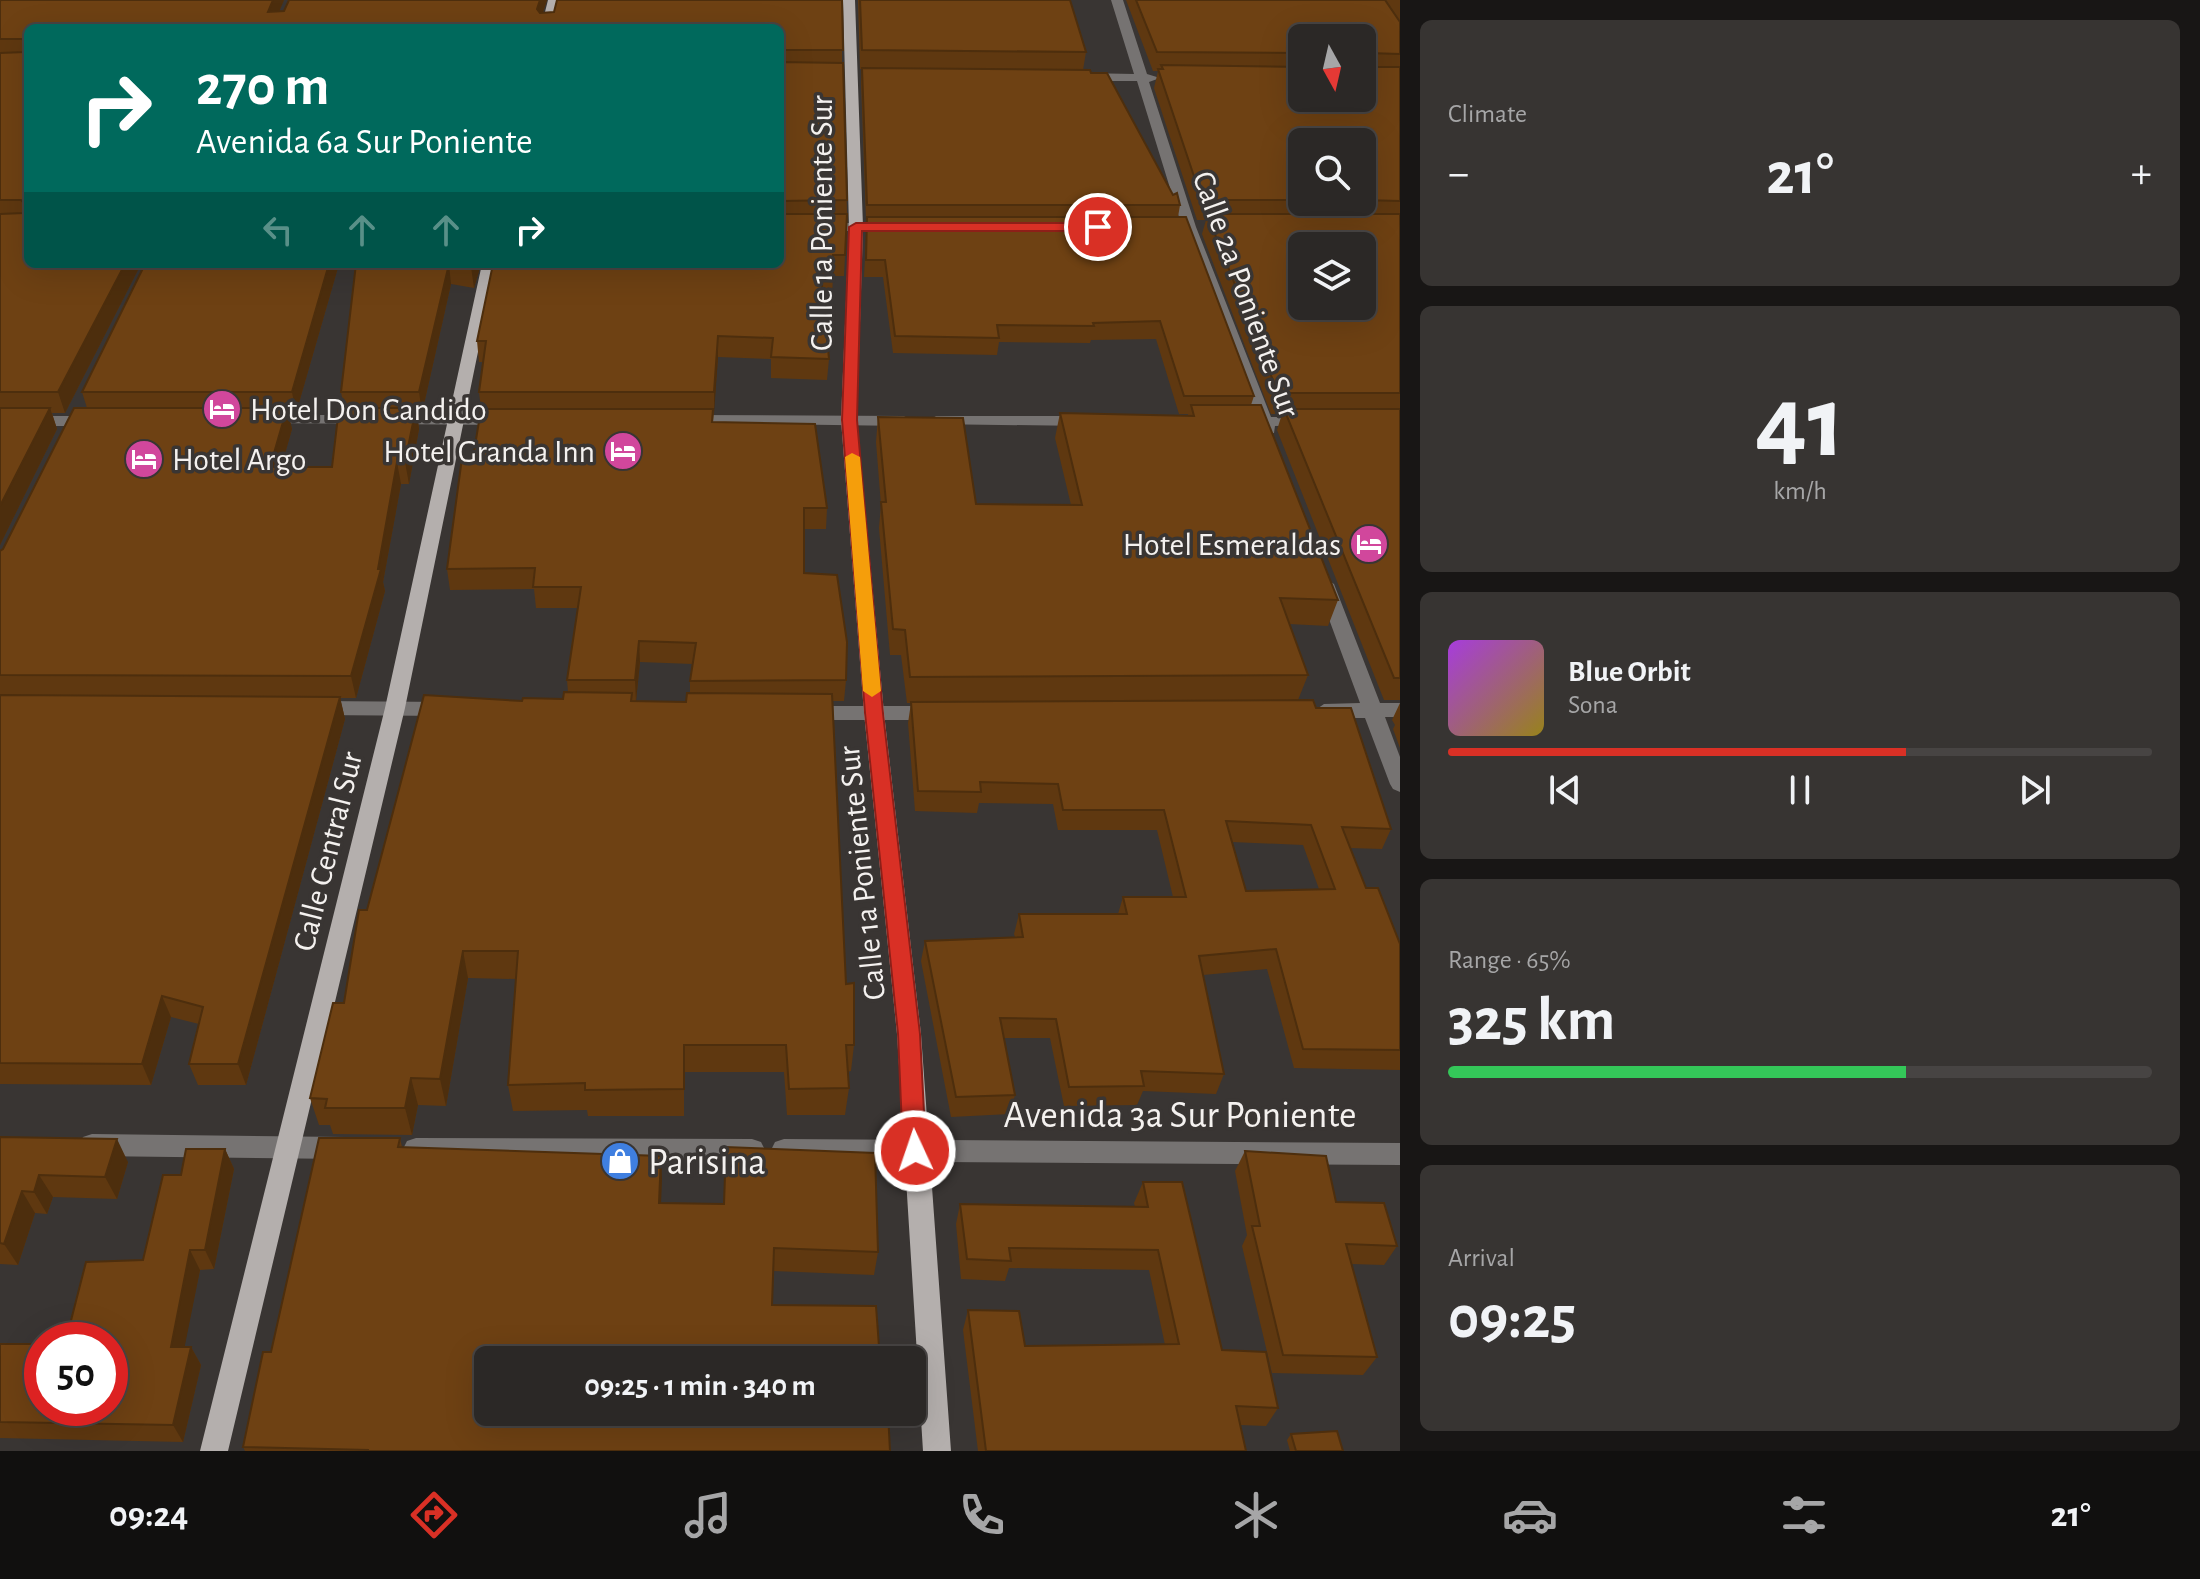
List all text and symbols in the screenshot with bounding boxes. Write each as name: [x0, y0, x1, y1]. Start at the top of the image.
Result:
north arrow: [1288, 24, 1376, 112]
map controls: [1288, 24, 1376, 320]
icon: right: [64, 56, 168, 160]
text: 270 m: [196, 59, 329, 115]
street label: Calle 1a Poniente Sur: [806, 94, 838, 351]
text: Climate: [1448, 101, 1527, 127]
text: Avenida 6a Sur Poniente: [196, 124, 533, 160]
button: search: [1288, 128, 1376, 216]
text: 21°: [1766, 145, 1834, 205]
text: −: [1448, 152, 1469, 196]
text: +: [2131, 152, 2152, 196]
street label: Calle 2a Poniente Sur: [1187, 167, 1306, 422]
pin: [1064, 193, 1132, 261]
icon: arrive: [1076, 205, 1120, 249]
icon: left: [256, 208, 300, 252]
icon: ahead: [340, 208, 384, 252]
icon: ahead: [424, 208, 468, 252]
icon: right: [508, 208, 552, 252]
button: layers: [1288, 232, 1376, 320]
text: 41: [1755, 372, 1845, 476]
hotel icon: Hotel Don Candido: [201, 388, 243, 430]
place label: Hotel Don Candido: [250, 394, 487, 426]
hotel icon: Hotel Granda Inn: [602, 430, 644, 472]
place label: Hotel Granda Inn: [383, 436, 595, 468]
hotel icon: Hotel Argo: [123, 438, 165, 480]
place label: Hotel Argo: [172, 444, 306, 476]
text: km/h: [1773, 478, 1827, 504]
hotel icon: Hotel Esmeraldas: [1348, 523, 1390, 565]
place label: Hotel Esmeraldas: [1123, 529, 1341, 561]
text: Blue Orbit: [1568, 657, 1691, 687]
text: Sona: [1568, 692, 1618, 718]
street label: Calle 1a Poniente Sur: [833, 743, 891, 1002]
street label: Calle Central Sur: [288, 748, 368, 954]
icon: previous: [1543, 768, 1587, 812]
icon: pause: [1778, 768, 1822, 812]
icon: next: [2013, 768, 2057, 812]
text: Range · 65%: [1448, 947, 1571, 973]
text: 325 km: [1448, 991, 1615, 1051]
street label: Avenida 3a Sur Poniente: [1003, 1097, 1357, 1135]
position arrow: [873, 1109, 957, 1193]
shop icon: Parisina: [599, 1140, 641, 1182]
place label: Parisina: [648, 1144, 766, 1182]
text: Arrival: [1448, 1245, 1515, 1271]
text: 09:25: [1448, 1289, 1576, 1349]
speed limit sign: 50: [24, 1322, 128, 1426]
text: 09:25 · 1 min · 340 m: [584, 1371, 816, 1401]
icon: directions: [406, 1487, 462, 1543]
icon: music: [680, 1487, 736, 1543]
icon: phone: [954, 1487, 1010, 1543]
icon: climate: [1228, 1487, 1284, 1543]
icon: car: [1502, 1487, 1558, 1543]
icon: filters: [1776, 1487, 1832, 1543]
text: 09:24: [109, 1497, 188, 1533]
text: 21°: [2050, 1497, 2091, 1533]

